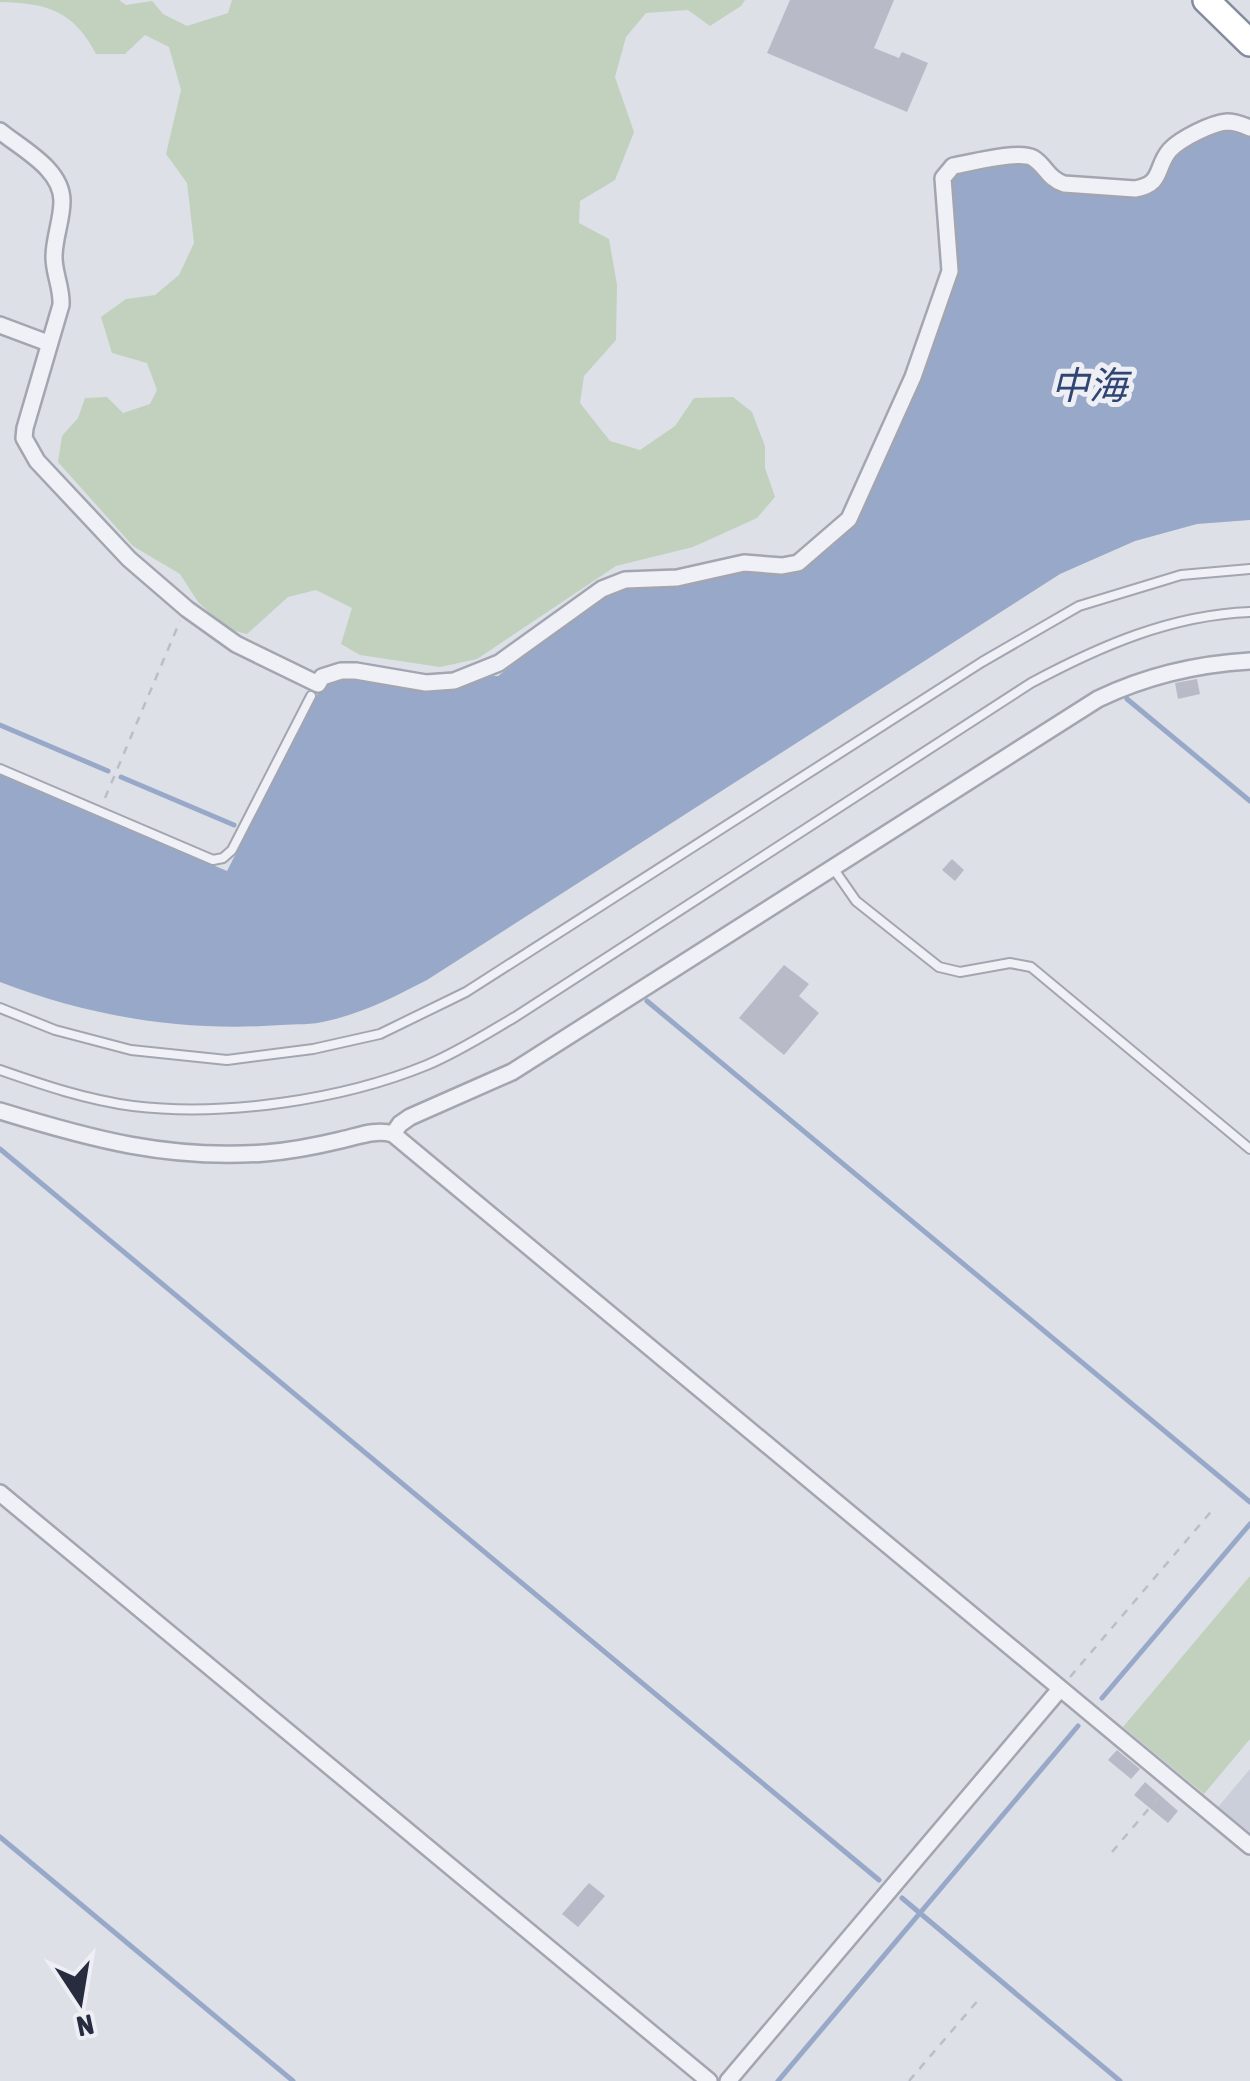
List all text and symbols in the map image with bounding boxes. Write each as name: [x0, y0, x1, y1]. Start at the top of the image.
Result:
water label: 中海: [1051, 364, 1132, 407]
north arrow: [30, 1951, 130, 2051]
text: N: [74, 2008, 97, 2043]

